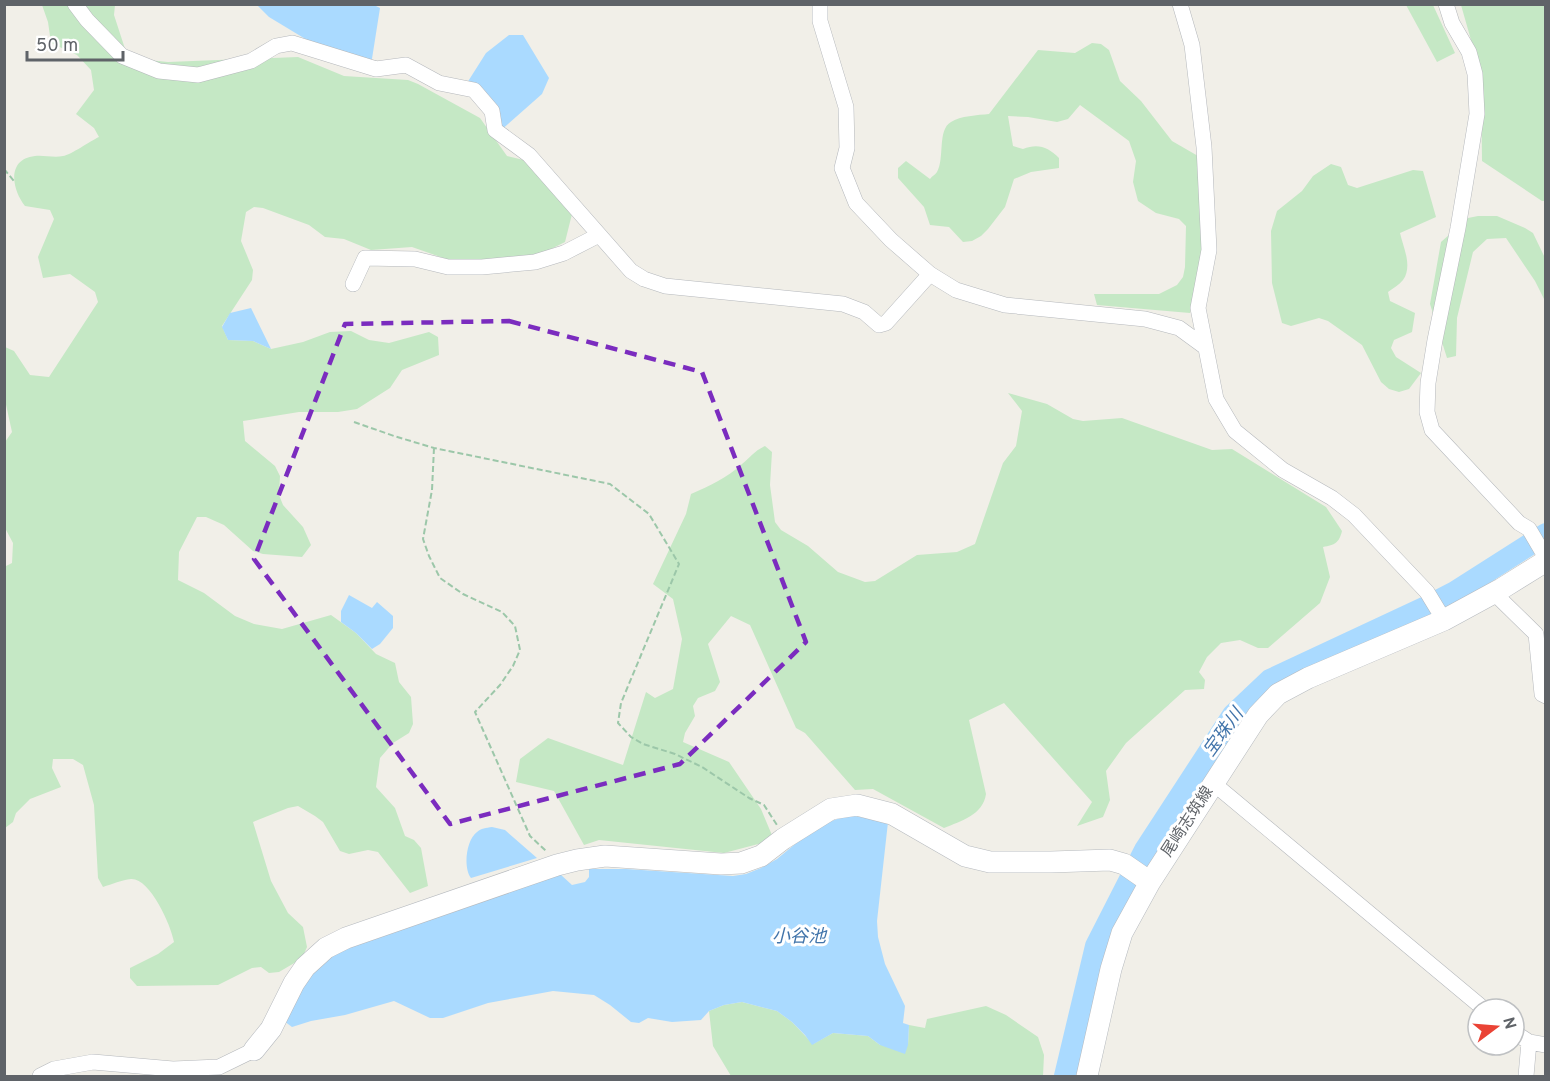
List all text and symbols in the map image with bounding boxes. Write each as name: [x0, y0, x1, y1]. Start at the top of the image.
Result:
scale bar: [27, 24, 123, 62]
text: 50 m: [36, 35, 78, 58]
water label: 宝珠川: [1199, 703, 1250, 762]
street label: 尾崎志筑線: [1158, 783, 1218, 861]
water label: 小谷池: [772, 926, 828, 949]
north arrow: [1466, 997, 1526, 1057]
text: N: [1497, 1015, 1520, 1032]

